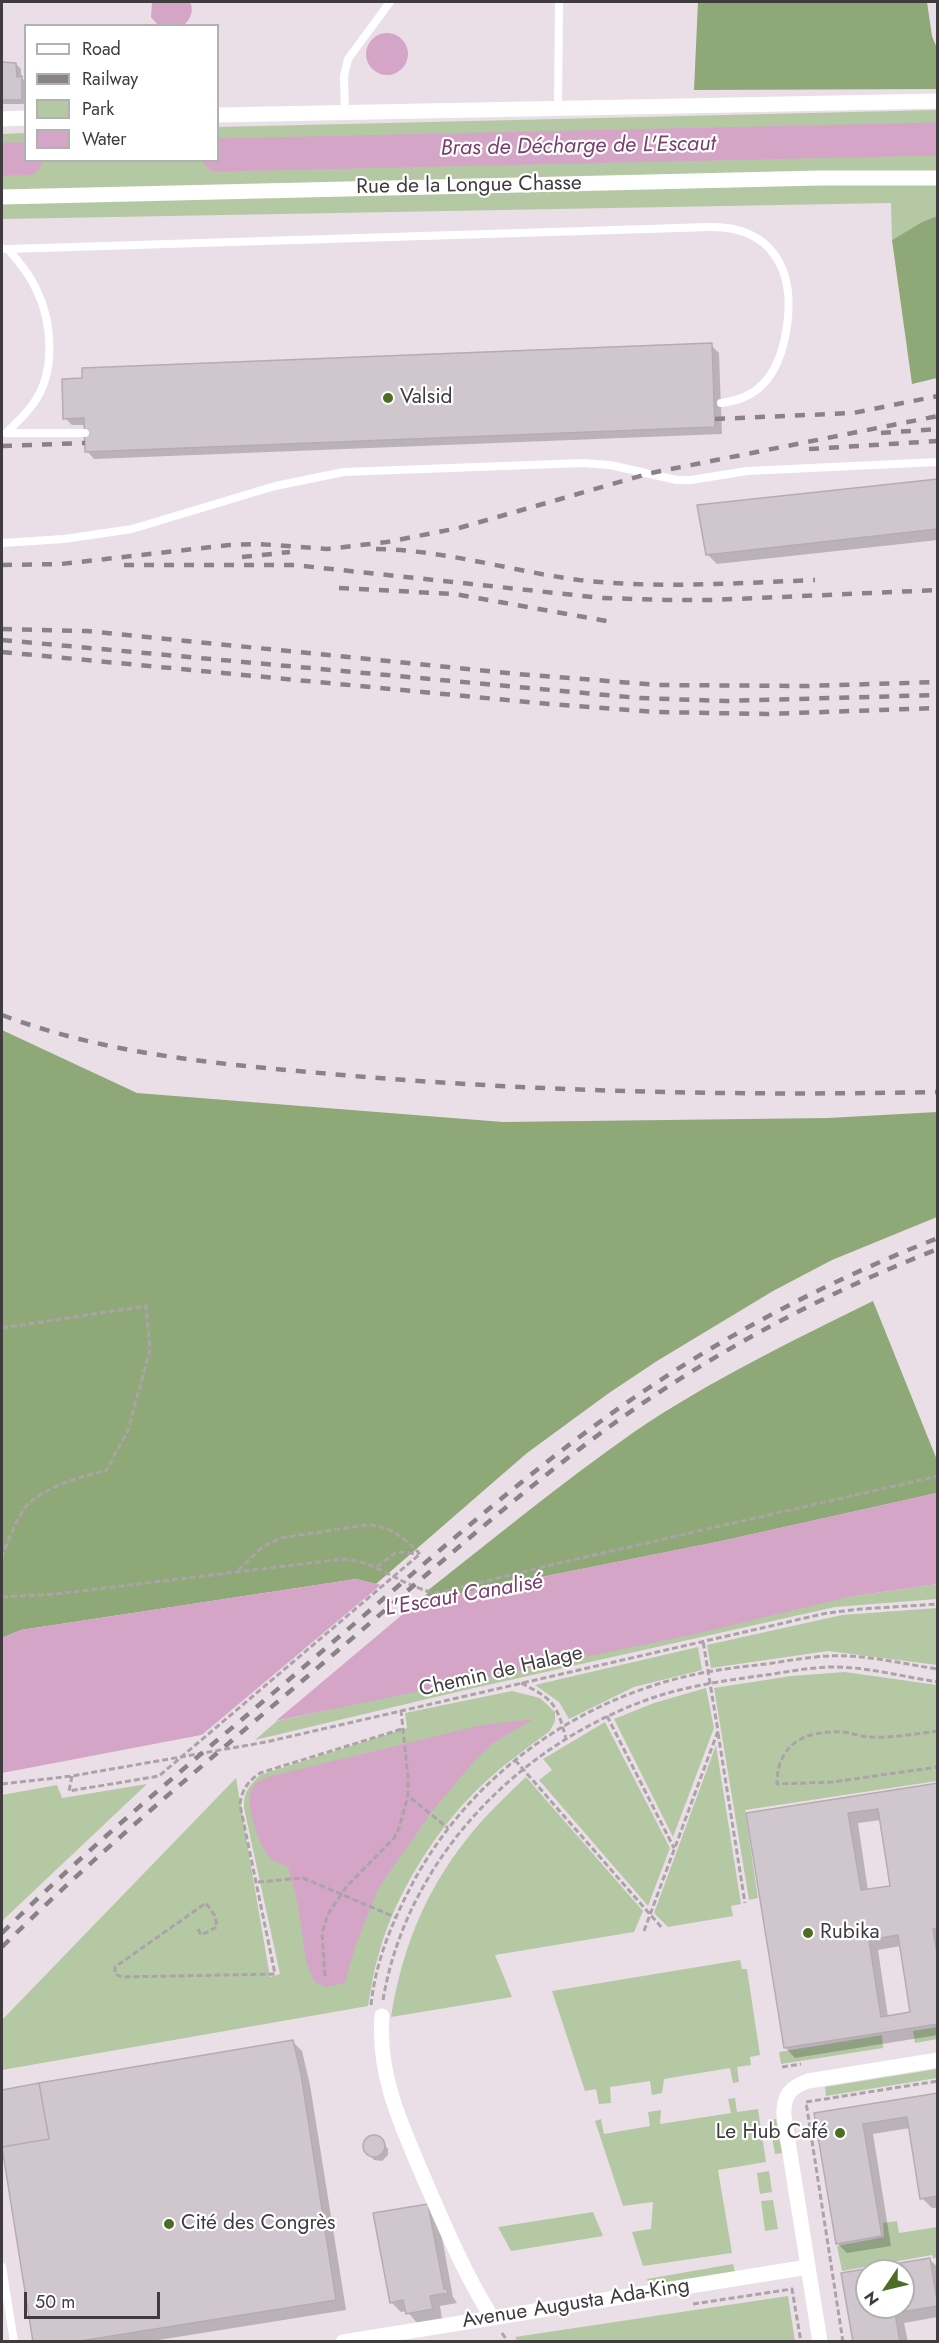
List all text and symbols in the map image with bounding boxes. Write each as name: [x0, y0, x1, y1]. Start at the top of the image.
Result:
legend: [24, 24, 219, 162]
text: Road: [82, 36, 121, 62]
text: Railway: [82, 66, 138, 92]
text: Park: [82, 96, 114, 122]
text: Water: [82, 126, 126, 152]
water label: Bras de Décharge de L'Escaut: [440, 131, 716, 163]
street label: Rue de la Longue Chasse: [356, 171, 582, 201]
place label: Valsid: [400, 385, 453, 411]
marker: Valsid: [381, 391, 395, 405]
water label: L'Escaut Canalisé: [383, 1569, 545, 1623]
street label: Chemin de Halage: [417, 1641, 585, 1703]
place label: Rubika: [820, 1920, 880, 1946]
marker: Rubika: [801, 1926, 815, 1940]
place label: Le Hub Café: [716, 2120, 828, 2146]
marker: Le Hub Café: [833, 2126, 847, 2140]
place label: Cité des Congrès: [181, 2211, 336, 2237]
marker: Cité des Congrès: [162, 2217, 176, 2231]
north arrow: [855, 2259, 915, 2319]
street label: Avenue Augusta Ada-King: [461, 2274, 691, 2334]
scale bar: [27, 2280, 164, 2318]
text: N: [858, 2287, 885, 2310]
text: 50 m: [35, 2289, 75, 2315]

